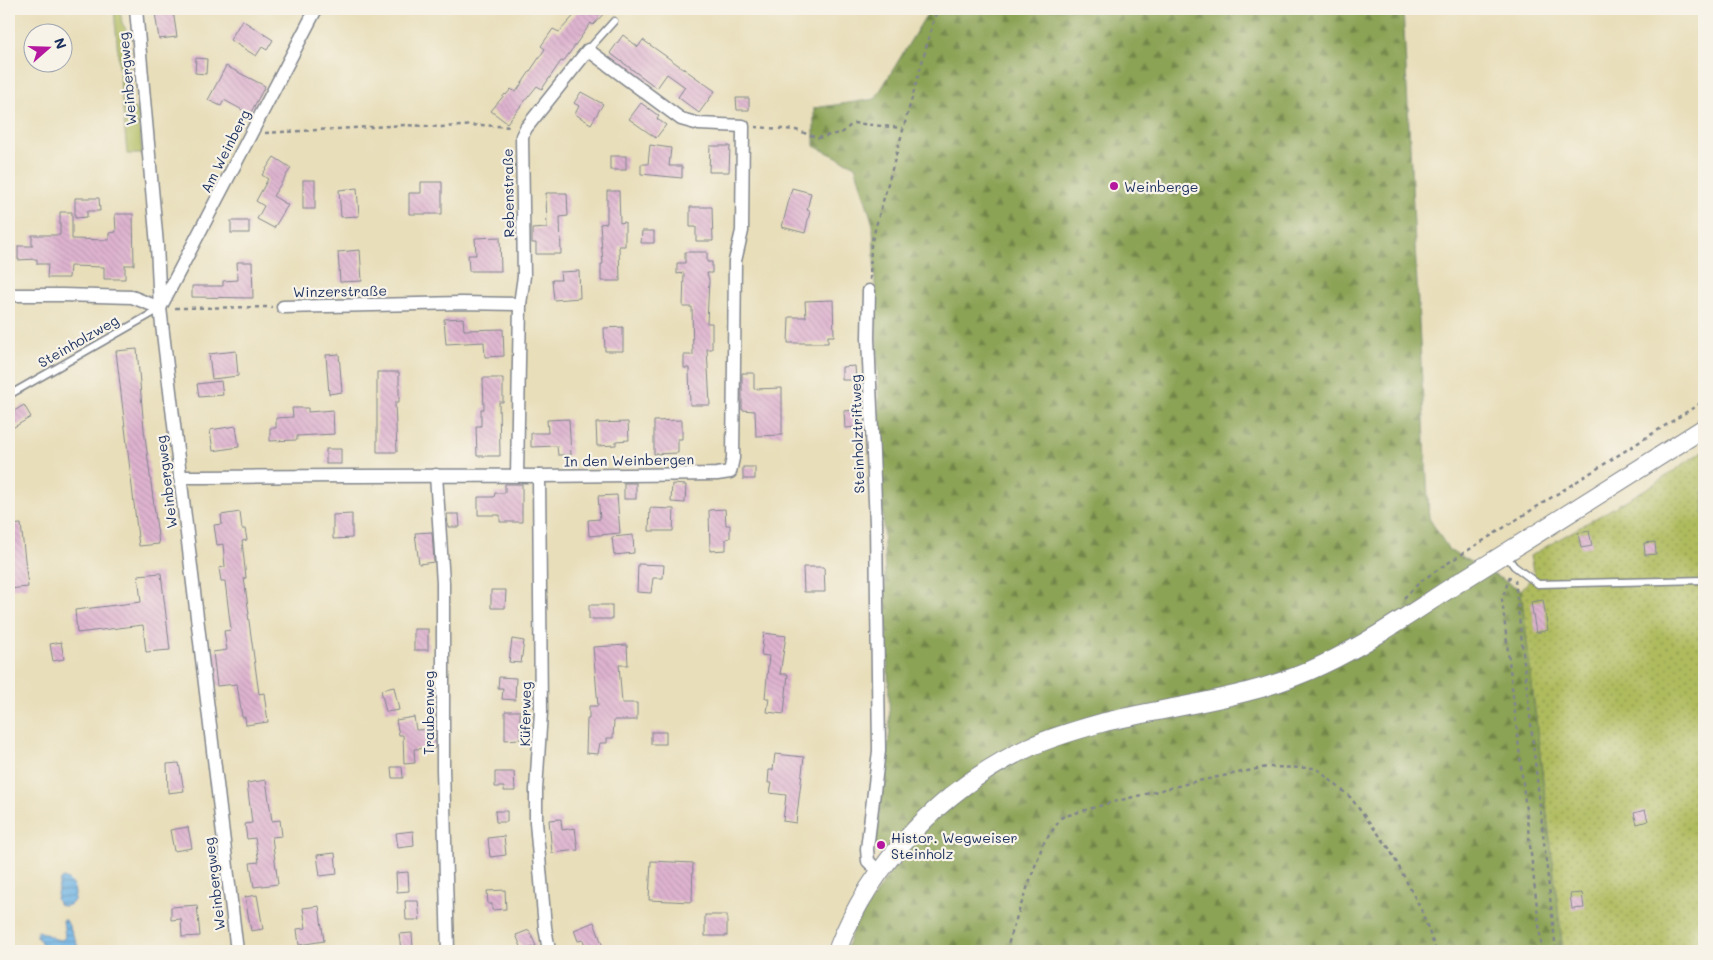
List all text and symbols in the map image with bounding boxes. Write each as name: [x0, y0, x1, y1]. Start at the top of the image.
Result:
north arrow: [22, 22, 72, 72]
street label: Weinbergweg: [113, 32, 141, 126]
text: N: [50, 35, 71, 52]
street label: Am Weinberg: [196, 106, 254, 196]
street label: Rebenstraße: [498, 148, 518, 238]
place label: Weinberge: [1124, 177, 1198, 196]
marker: Weinberge: [1108, 180, 1120, 192]
street label: Winzerstraße: [293, 281, 387, 301]
street label: Steinholzweg: [34, 310, 122, 372]
street label: Steinholztriftweg: [845, 374, 869, 494]
street label: Weinbergweg: [151, 434, 181, 530]
street label: In den Weinbergen: [564, 449, 694, 471]
street label: Traubenweg: [419, 671, 438, 755]
street label: Küferweg: [515, 681, 535, 747]
place label: Histor. Wegweiser Steinholz: [891, 828, 1018, 863]
street label: Weinbergweg: [199, 836, 229, 932]
marker: Histor. Wegweiser Steinholz: [875, 839, 887, 851]

